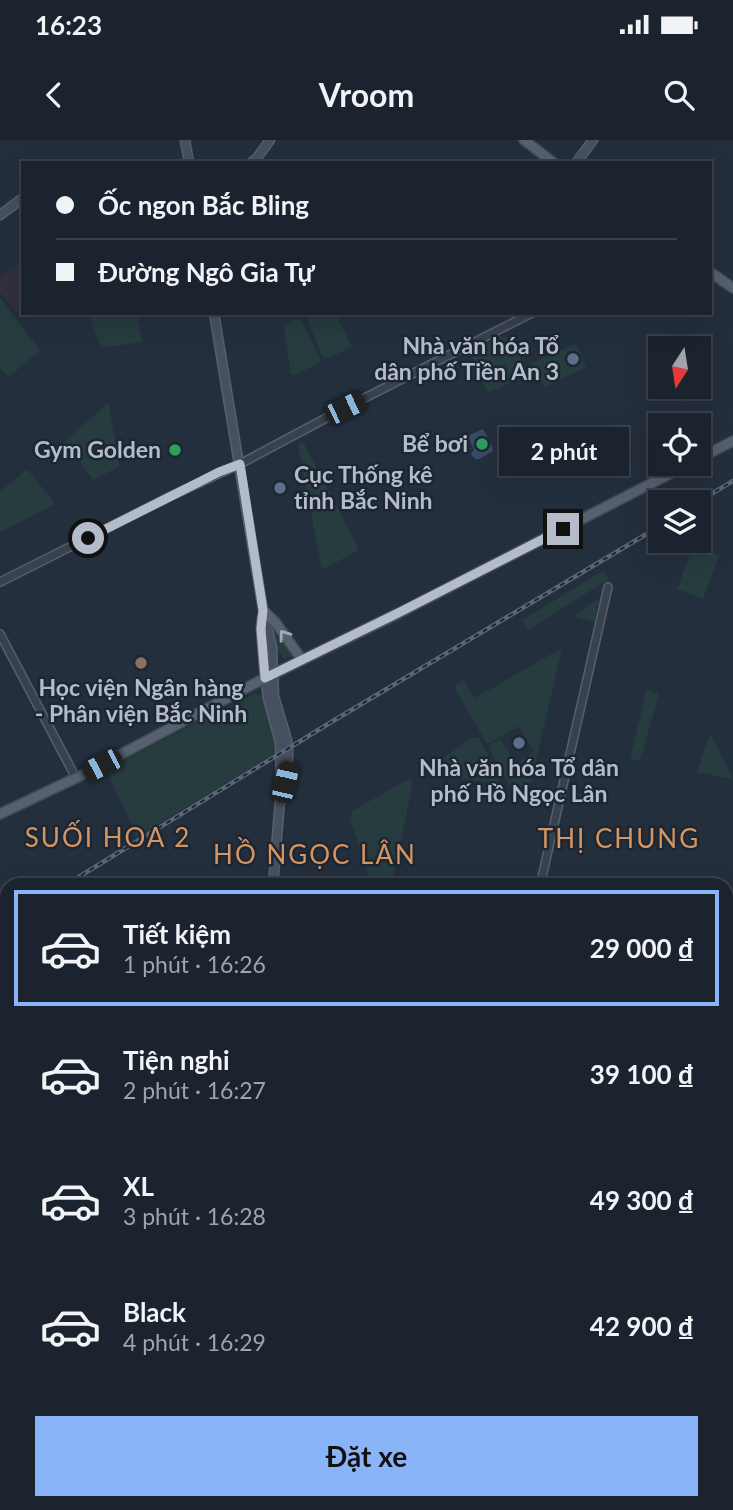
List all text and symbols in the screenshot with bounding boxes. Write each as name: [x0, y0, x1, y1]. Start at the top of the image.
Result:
text: 16:23: [35, 9, 102, 41]
text: Vroom: [319, 75, 414, 114]
icon: back: [35, 76, 73, 114]
icon: search: [660, 76, 698, 114]
text: Ốc ngon Bắc Bling: [98, 189, 309, 221]
text: Đường Ngô Gia Tự: [98, 256, 314, 288]
place label: Nhà văn hóa Tổ dân phố Tiền An 3: [374, 331, 559, 385]
north arrow: [648, 336, 710, 399]
map controls: [648, 336, 711, 553]
marker: Nhà văn hóa Tổ dân phố Tiền An 3: [565, 351, 581, 367]
car: [322, 389, 369, 427]
button: locate: [648, 413, 711, 476]
callout: 2 phút: [498, 428, 628, 476]
place label: Bể bơi: [402, 429, 468, 457]
place label: Gym Golden: [34, 435, 161, 463]
marker: Bể bơi: [474, 436, 490, 452]
text: 2 phút: [531, 437, 597, 465]
marker: Gym Golden: [167, 442, 183, 458]
place label: Cục Thống kê tỉnh Bắc Ninh: [294, 460, 433, 514]
marker: Cục Thống kê tỉnh Bắc Ninh: [272, 480, 288, 496]
button: layers: [648, 490, 711, 553]
route end: [547, 513, 579, 545]
route start: [72, 522, 104, 554]
one-way arrow: [280, 630, 292, 643]
marker: Học viện Ngân hàng - Phân viện Bắc Ninh: [133, 655, 149, 671]
place label: Học viện Ngân hàng - Phân viện Bắc Ninh: [35, 673, 247, 727]
marker: Nhà văn hóa Tổ dân phố Hồ Ngọc Lân: [511, 735, 527, 751]
car: [79, 746, 126, 784]
place label: Nhà văn hóa Tổ dân phố Hồ Ngọc Lân: [419, 753, 619, 807]
car: [271, 759, 300, 805]
district label: SUỐI HOA 2: [25, 820, 191, 853]
district label: THỊ CHUNG: [538, 822, 700, 854]
district label: HỒ NGỌC LÂN: [213, 837, 417, 870]
icon: car: [39, 917, 102, 980]
text: Tiết kiệm: [123, 918, 231, 950]
text: 29 000 ₫: [590, 932, 694, 964]
text: 1 phút · 16:26: [123, 950, 266, 978]
icon: car: [39, 1043, 102, 1106]
text: Tiện nghi: [123, 1044, 230, 1076]
text: 39 100 ₫: [590, 1058, 694, 1090]
text: 2 phút · 16:27: [123, 1076, 266, 1104]
icon: car: [39, 1169, 102, 1232]
text: XL: [123, 1170, 154, 1202]
text: 49 300 ₫: [590, 1184, 694, 1216]
text: 3 phút · 16:28: [123, 1202, 266, 1230]
icon: car: [39, 1295, 102, 1358]
text: Black: [123, 1296, 186, 1328]
text: 42 900 ₫: [590, 1310, 694, 1342]
text: 4 phút · 16:29: [123, 1328, 266, 1356]
button: Đặt xe: [35, 1416, 698, 1496]

